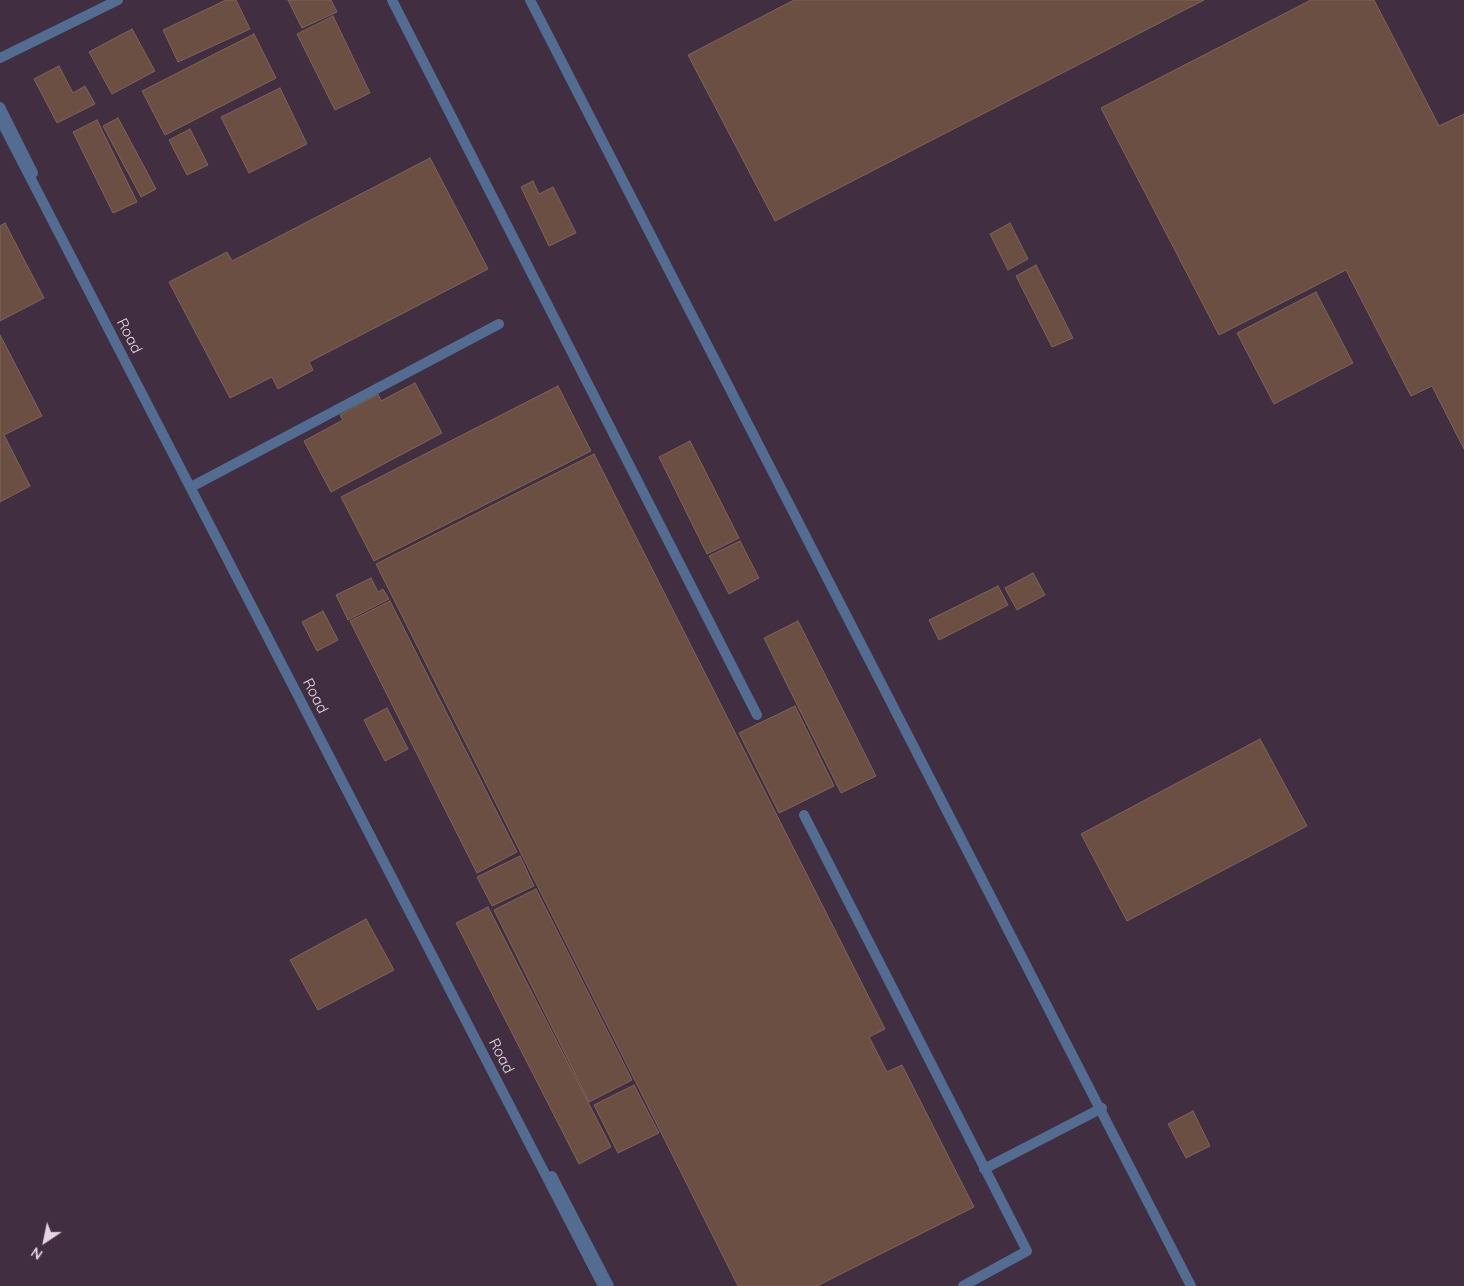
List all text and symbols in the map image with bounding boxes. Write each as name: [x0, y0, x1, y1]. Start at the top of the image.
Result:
street label: Road: [113, 315, 145, 357]
street label: Road: [299, 675, 331, 717]
street label: Road: [485, 1035, 517, 1077]
north arrow: [20, 1216, 70, 1266]
text: N: [27, 1243, 46, 1264]

